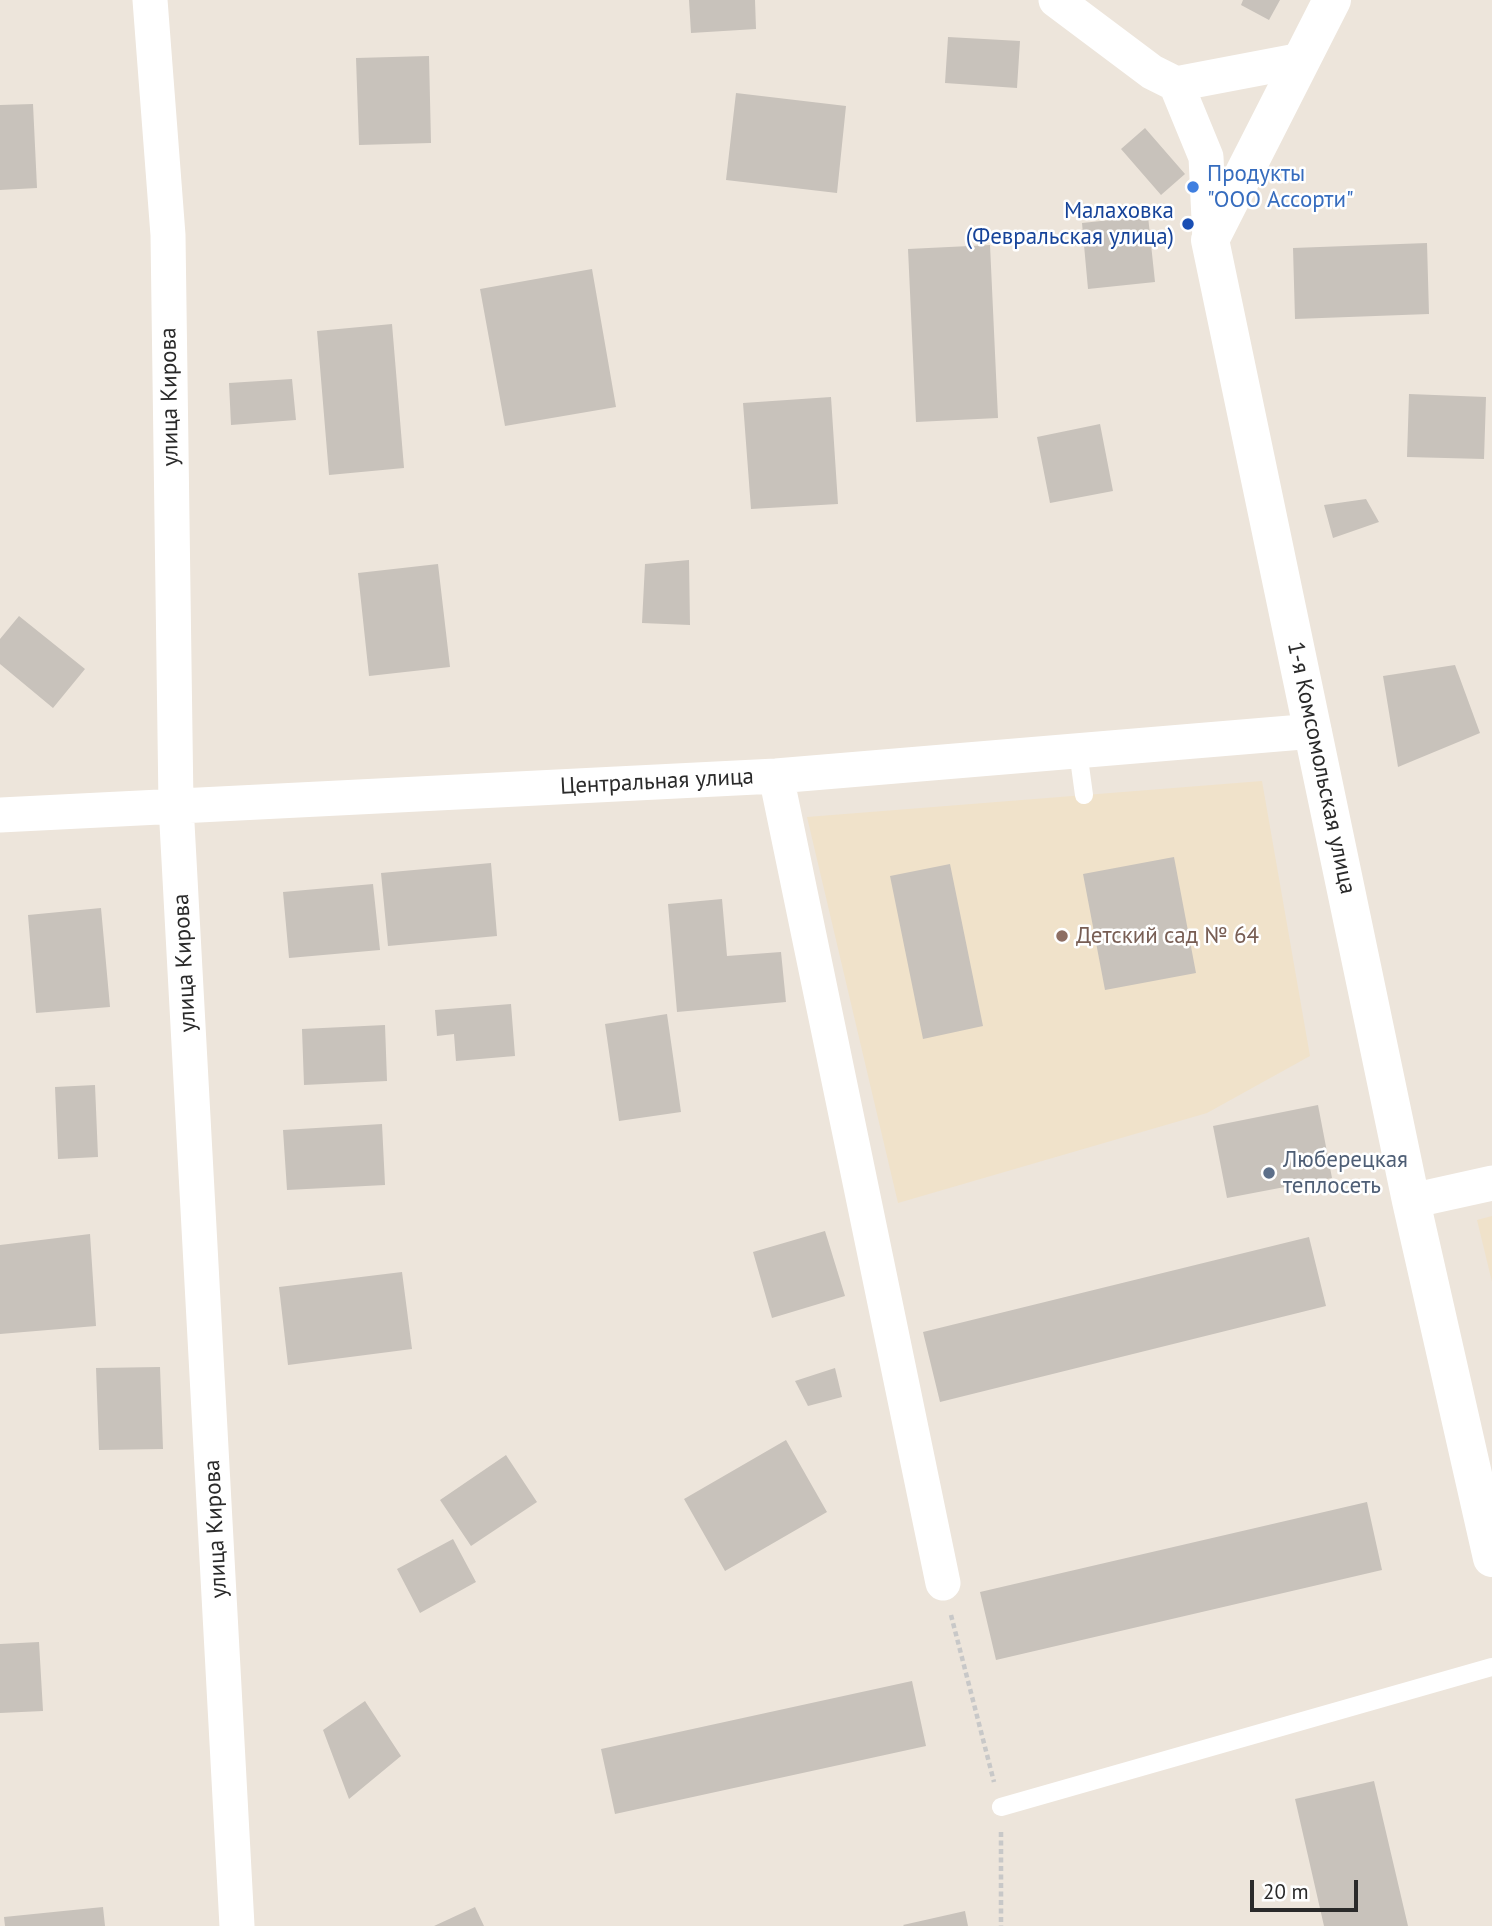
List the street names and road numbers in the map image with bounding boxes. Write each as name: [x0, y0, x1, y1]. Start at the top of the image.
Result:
street label: улица Кирова: [155, 327, 185, 467]
street label: 1-я Комсомольская улица: [1281, 639, 1361, 897]
street label: Центральная улица: [559, 763, 755, 801]
street label: улица Кирова: [168, 893, 202, 1033]
street label: улица Кирова: [199, 1459, 233, 1599]

